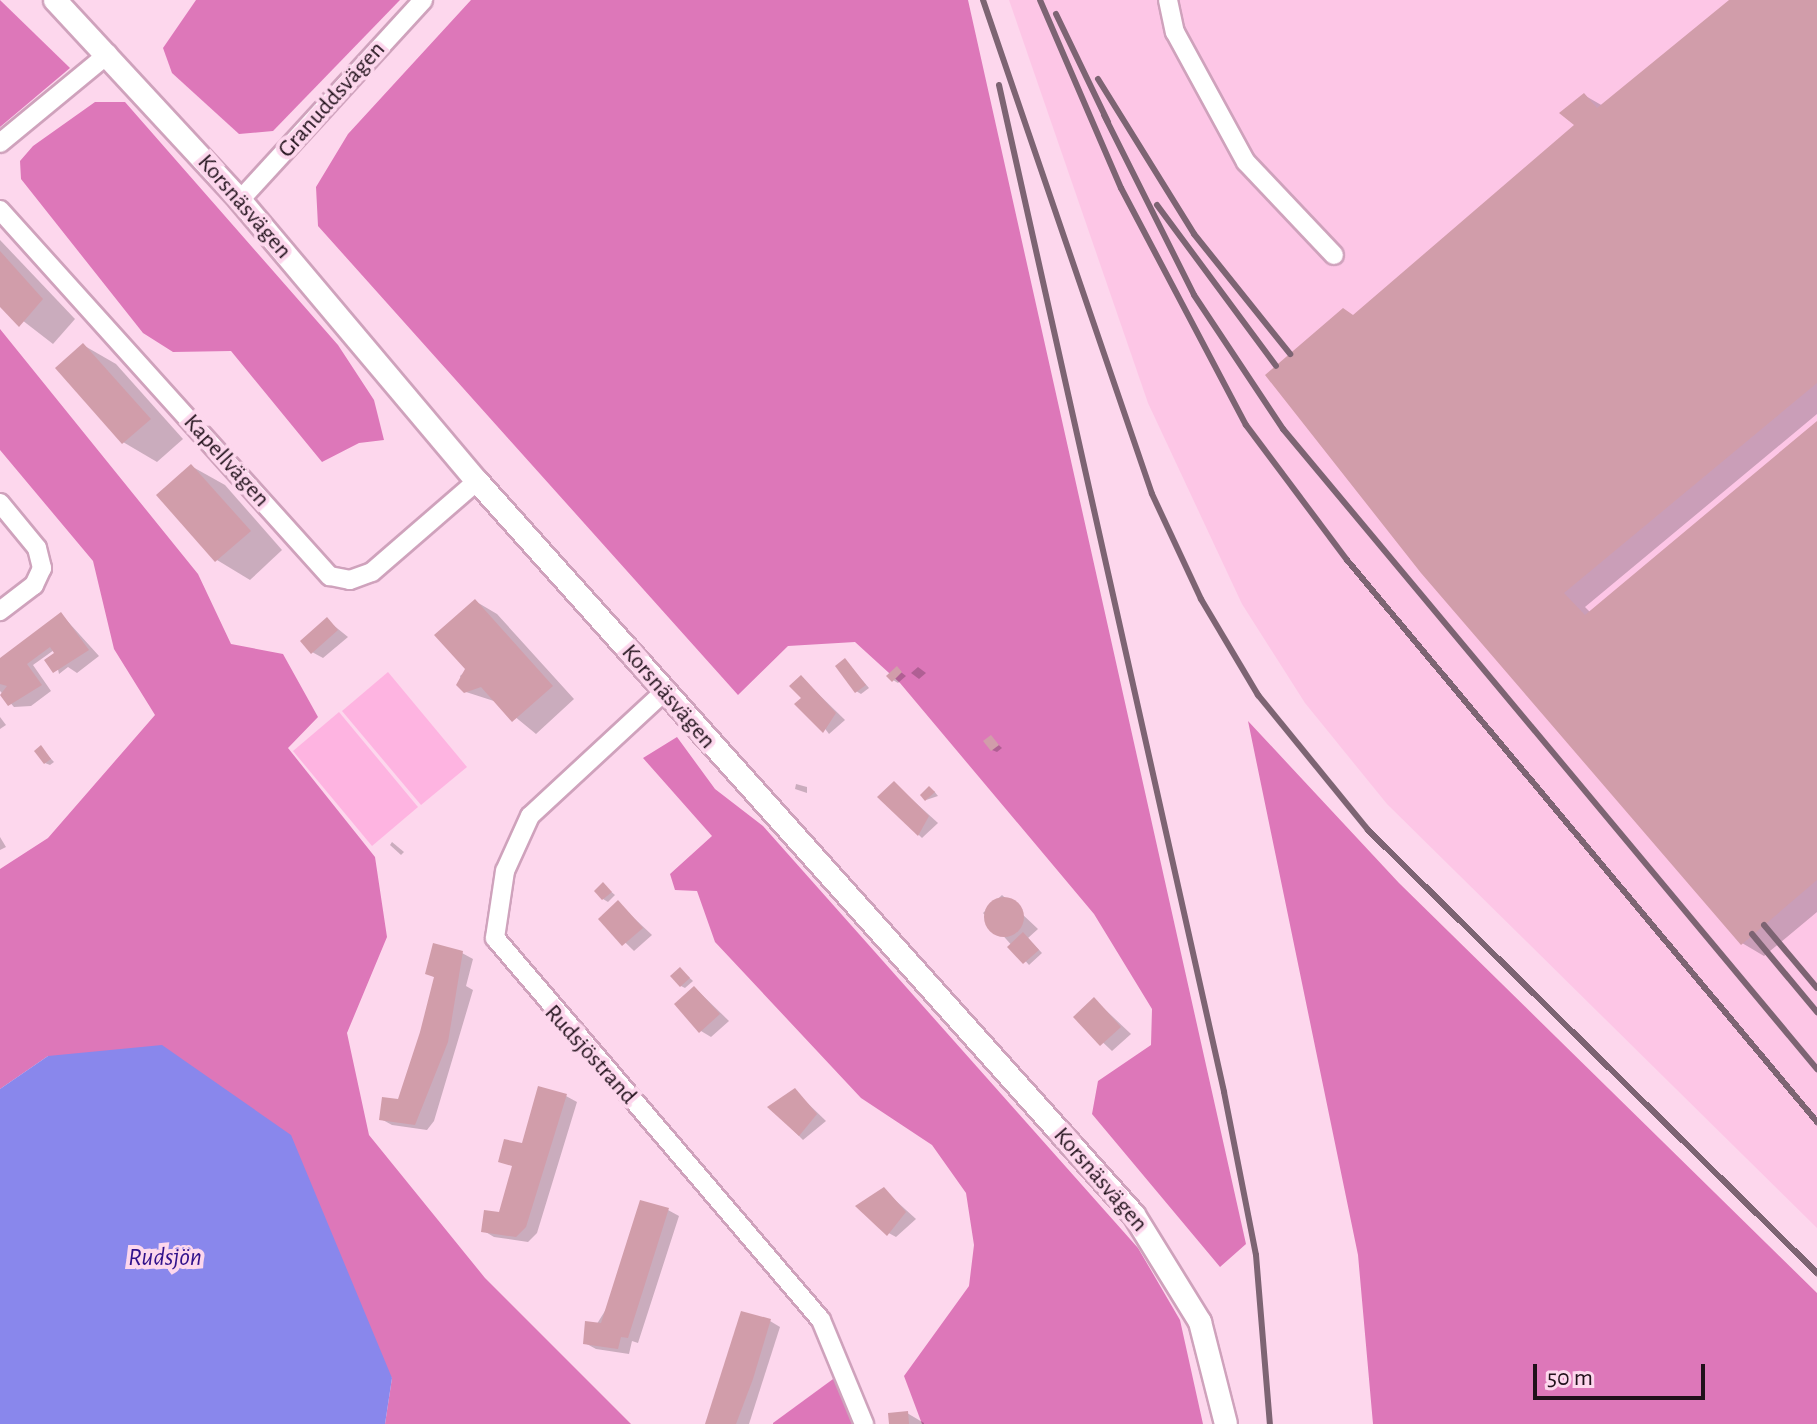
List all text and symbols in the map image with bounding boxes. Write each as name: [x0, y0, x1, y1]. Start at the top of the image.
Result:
street label: Granuddsvägen: [272, 36, 392, 164]
street label: Korsnäsvägen: [191, 149, 297, 265]
street label: Kapellvägen: [177, 409, 275, 513]
street label: Korsnäsvägen: [615, 639, 721, 755]
street label: Rudsjöstrand: [538, 999, 642, 1111]
street label: Korsnäsvägen: [1047, 1122, 1153, 1238]
water label: Rudsjön: [128, 1242, 202, 1274]
scale bar: [1537, 1348, 1709, 1398]
text: 50 m: [1547, 1366, 1593, 1390]

